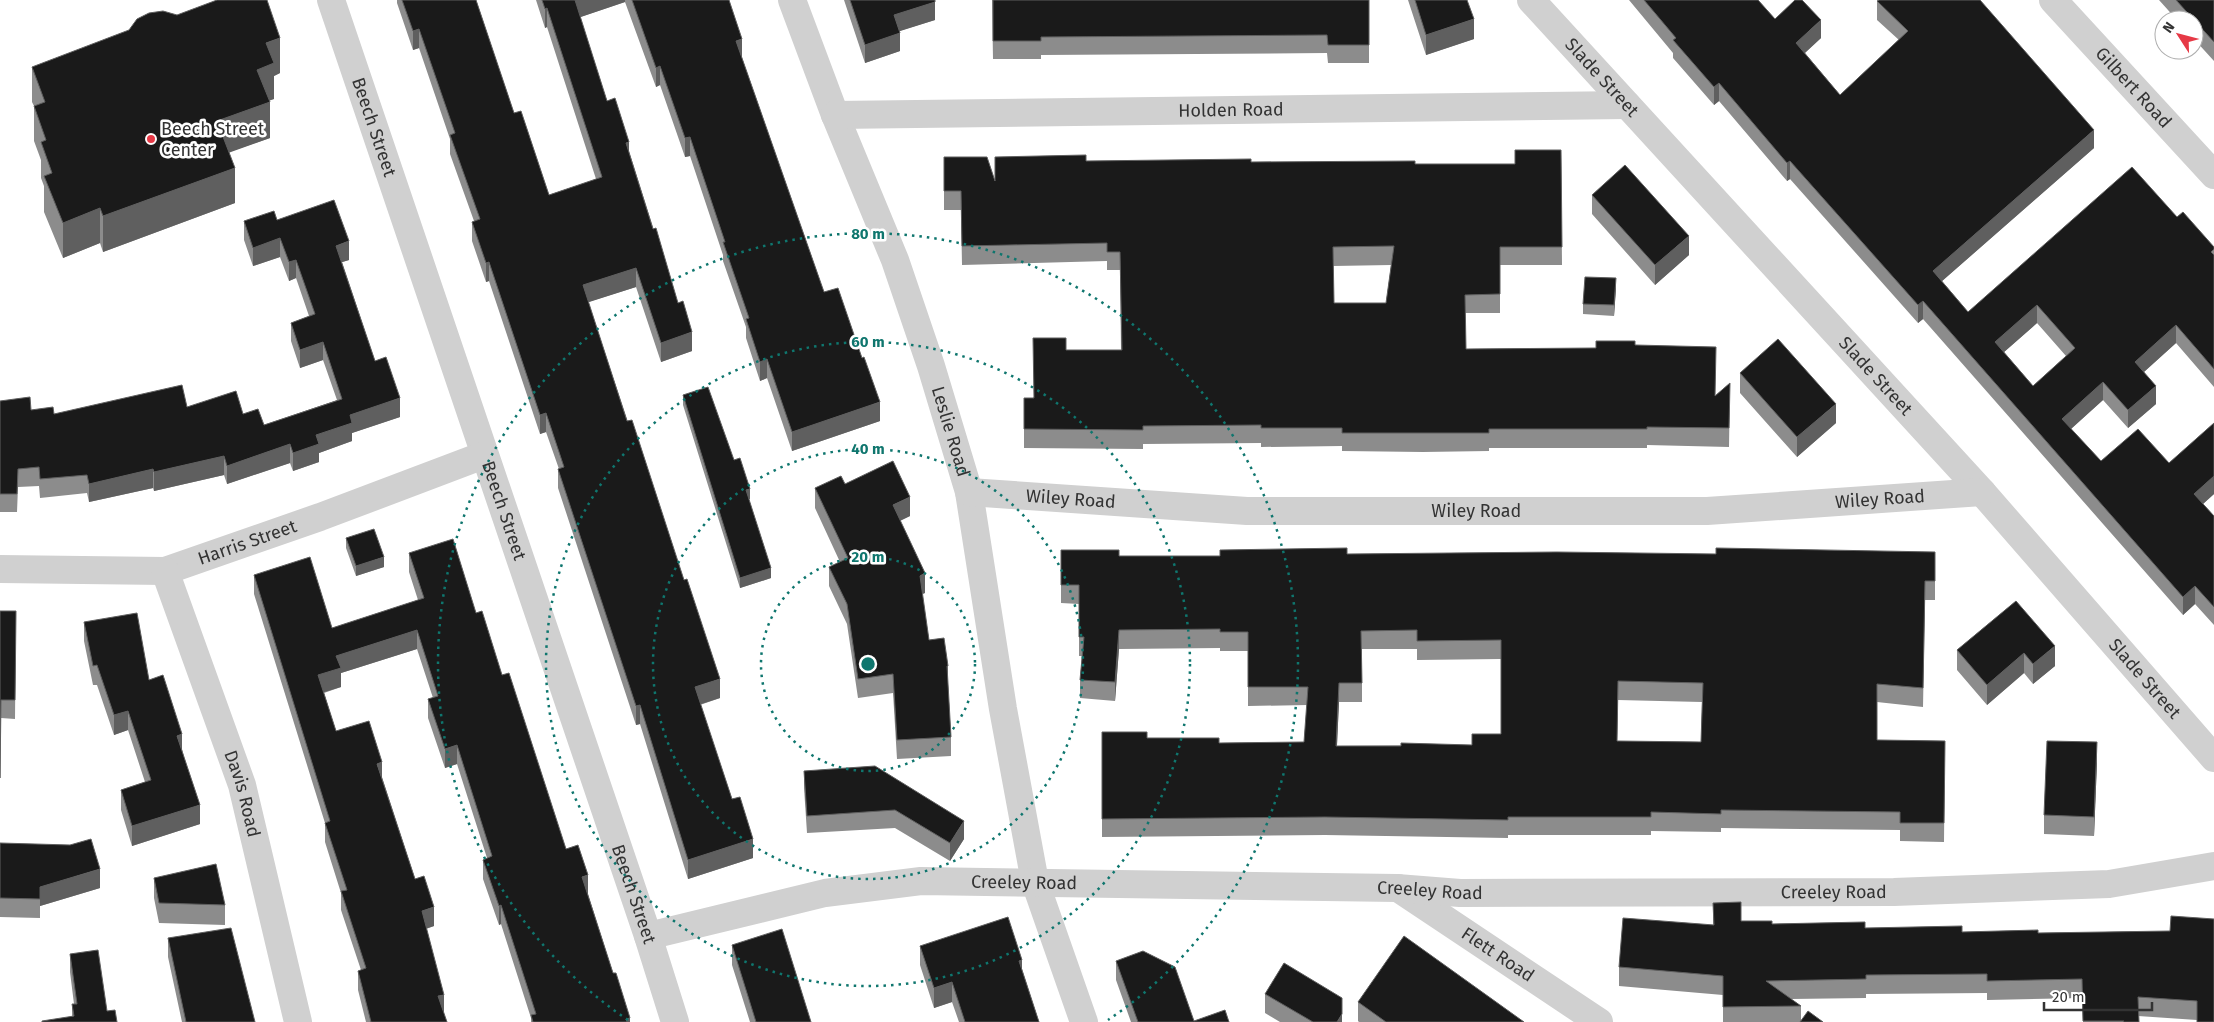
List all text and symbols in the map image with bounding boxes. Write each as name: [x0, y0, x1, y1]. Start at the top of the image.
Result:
north arrow: [2154, 10, 2204, 60]
text: N: [2159, 19, 2178, 36]
street label: Slade Street: [1560, 33, 1644, 122]
street label: Gilbert Road: [2091, 43, 2176, 133]
street label: Beech Street: [347, 74, 401, 180]
street label: Holden Road: [1178, 98, 1284, 122]
place label: Beech Street Center: [161, 118, 265, 161]
marker: Beech Street Center: [145, 133, 157, 145]
text: 80 m: [851, 225, 885, 243]
street label: Slade Street: [1834, 332, 1918, 420]
text: 60 m: [851, 333, 885, 351]
street label: Leslie Road: [927, 384, 975, 479]
text: 40 m: [851, 440, 885, 458]
street label: Beech Street: [477, 458, 531, 563]
street label: Wiley Road: [1025, 485, 1116, 513]
street label: Wiley Road: [1834, 485, 1926, 513]
street label: Wiley Road: [1431, 500, 1521, 522]
street label: Harris Street: [195, 515, 300, 570]
text: 20 m: [852, 548, 884, 566]
street label: Slade Street: [2104, 634, 2186, 723]
centre of rings: [859, 655, 877, 673]
street label: Davis Road: [219, 747, 265, 839]
street label: Beech Street: [607, 842, 661, 947]
street label: Creeley Road: [971, 871, 1077, 894]
street label: Creeley Road: [1377, 877, 1483, 904]
street label: Creeley Road: [1781, 881, 1887, 903]
street label: Flett Road: [1457, 922, 1538, 987]
scale bar: [2044, 980, 2152, 1012]
text: 20 m: [2052, 988, 2085, 1006]

